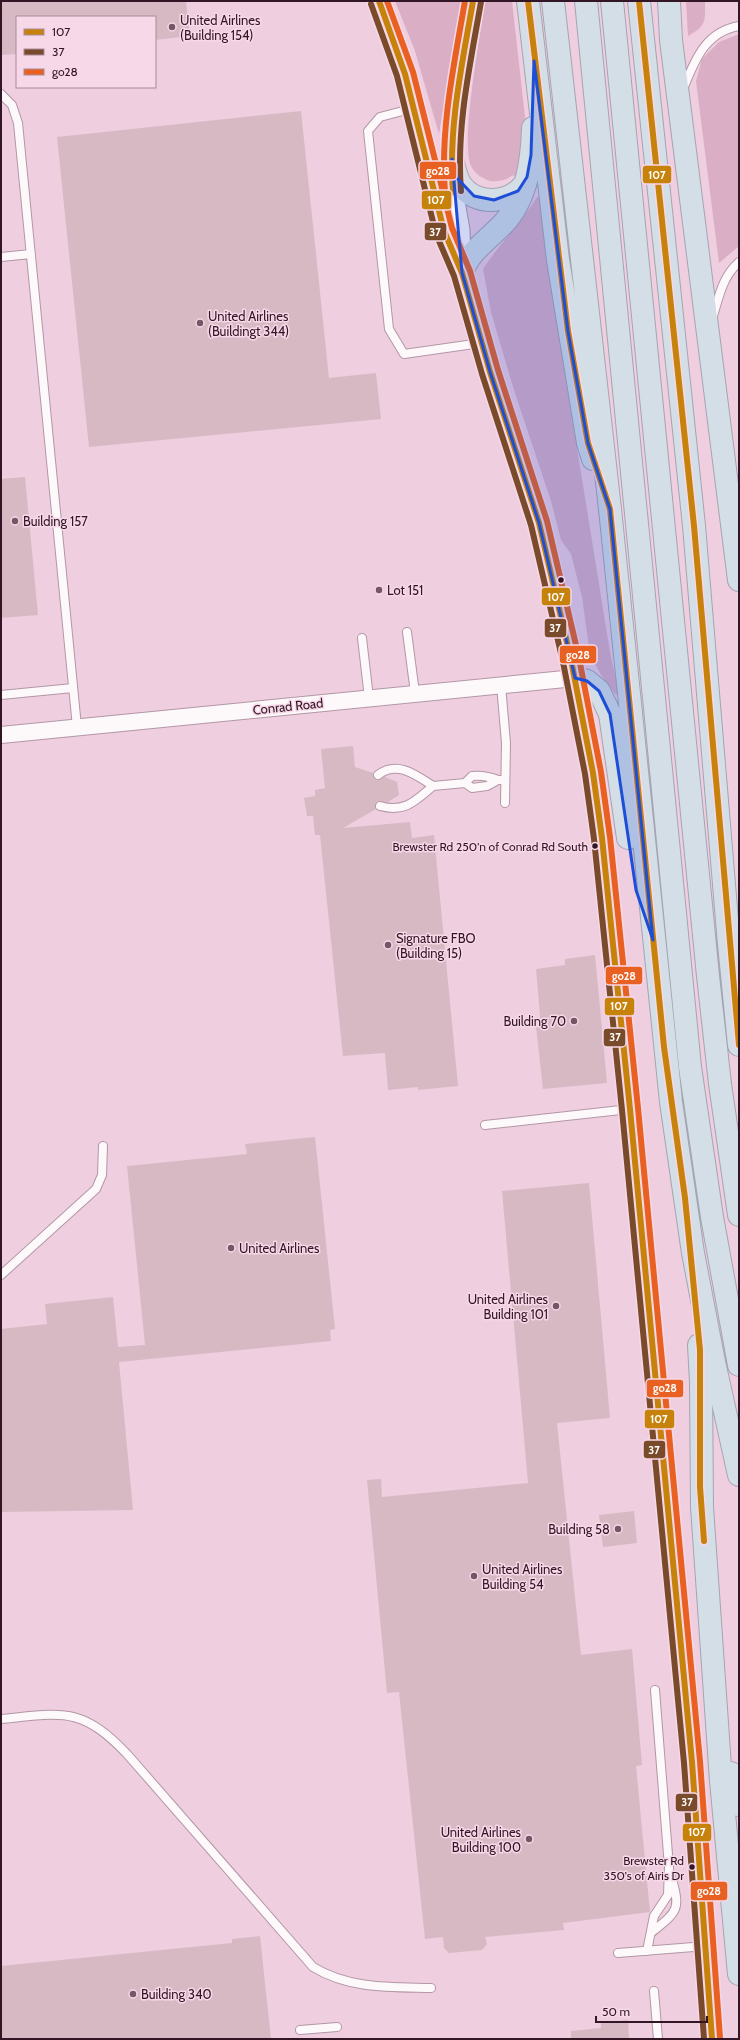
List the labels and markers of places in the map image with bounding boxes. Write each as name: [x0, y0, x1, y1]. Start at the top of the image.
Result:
place label: United Airlines (Building 154): [180, 12, 261, 43]
marker: United Airlines (Building 154): [167, 22, 177, 32]
place label: United Airlines (Buildingt 344): [208, 308, 289, 339]
marker: United Airlines (Buildingt 344): [195, 318, 205, 328]
place label: Building 157: [23, 513, 88, 529]
marker: Building 157: [10, 516, 20, 526]
unlabelled marker: [556, 575, 566, 585]
place label: Lot 151: [387, 582, 423, 598]
marker: Lot 151: [374, 585, 384, 595]
place label: Brewster Rd 250'n of Conrad Rd South: [392, 839, 588, 854]
marker: Brewster Rd 250'n of Conrad Rd South: [590, 841, 600, 851]
place label: Signature FBO (Building 15): [396, 930, 475, 961]
marker: Signature FBO (Building 15): [383, 940, 393, 950]
place label: Building 70: [504, 1013, 566, 1029]
marker: Building 70: [569, 1016, 579, 1026]
place label: United Airlines: [239, 1240, 320, 1256]
marker: United Airlines: [226, 1243, 236, 1253]
place label: United Airlines Building 101: [468, 1291, 549, 1322]
marker: United Airlines Building 101: [551, 1301, 561, 1311]
place label: Building 58: [548, 1521, 610, 1537]
marker: Building 58: [613, 1524, 623, 1534]
place label: United Airlines Building 54: [482, 1561, 563, 1592]
marker: United Airlines Building 54: [469, 1571, 479, 1581]
place label: United Airlines Building 100: [441, 1824, 522, 1855]
marker: United Airlines Building 100: [524, 1834, 534, 1844]
place label: Brewster Rd 350's of Airis Dr: [603, 1853, 684, 1883]
marker: Brewster Rd 350's of Airis Dr: [687, 1862, 697, 1872]
place label: Building 340: [141, 1986, 212, 2002]
marker: Building 340: [128, 1989, 138, 1999]

